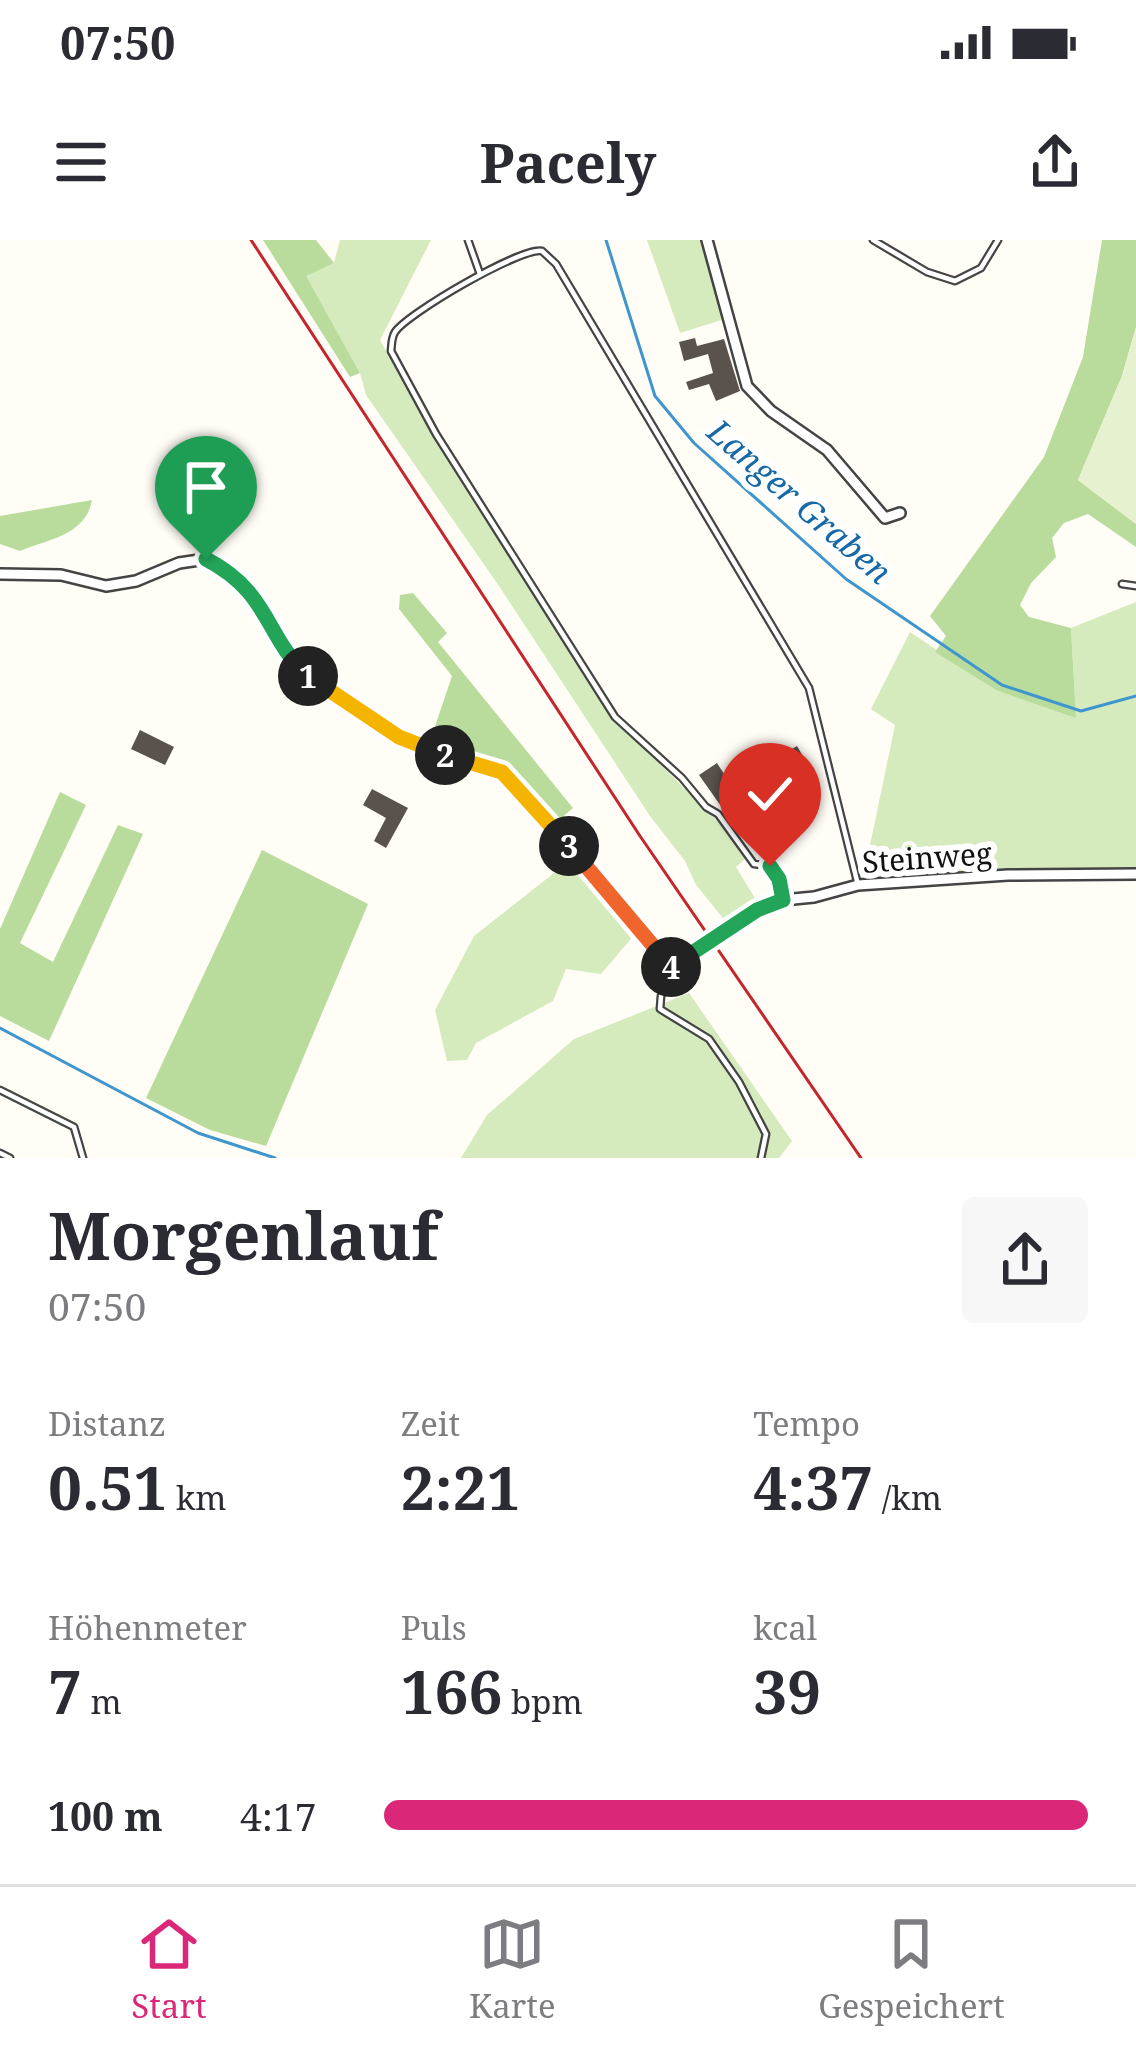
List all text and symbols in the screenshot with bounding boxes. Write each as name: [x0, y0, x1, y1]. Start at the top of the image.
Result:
text: 07:50: [60, 12, 175, 73]
text: Pacely: [480, 125, 656, 199]
icon: menu: [48, 129, 114, 195]
icon: share: [1022, 129, 1088, 195]
water label: Langer Graben: [698, 408, 902, 594]
pin: [155, 436, 257, 559]
icon: arrive: [173, 454, 239, 520]
pin: 1: [278, 646, 338, 706]
text: 1: [299, 653, 317, 698]
pin: 2: [415, 725, 475, 785]
text: 2: [436, 732, 454, 777]
pin: [719, 743, 821, 866]
icon: check: [737, 761, 803, 827]
pin: 3: [539, 816, 599, 876]
text: 3: [560, 823, 578, 868]
street label: Steinweg: [861, 832, 993, 882]
pin: 4: [641, 937, 701, 997]
text: 4: [662, 944, 680, 989]
text: Morgenlauf: [48, 1189, 438, 1279]
button: share: [962, 1197, 1088, 1323]
text: 07:50: [48, 1279, 146, 1332]
text: Distanz: [48, 1401, 166, 1446]
text: Zeit: [401, 1401, 460, 1446]
text: Tempo: [753, 1401, 860, 1446]
text: 0.51: [48, 1446, 167, 1528]
text: 2:21: [401, 1446, 521, 1528]
text: 4:37: [753, 1446, 873, 1528]
text: km: [167, 1475, 226, 1520]
text: /km: [873, 1475, 942, 1520]
text: Höhenmeter: [48, 1605, 247, 1650]
text: Puls: [401, 1605, 467, 1650]
text: kcal: [753, 1605, 817, 1650]
text: 7: [48, 1650, 82, 1732]
text: 166: [401, 1650, 502, 1732]
text: 39: [753, 1650, 821, 1732]
text: m: [82, 1679, 122, 1724]
text: bpm: [502, 1679, 583, 1724]
text: 100 m: [48, 1789, 163, 1842]
text: 4:17: [240, 1789, 317, 1842]
tab: Start: [131, 1911, 207, 2028]
tab: Karte: [469, 1911, 556, 2028]
tab: Gespeichert: [818, 1911, 1005, 2028]

